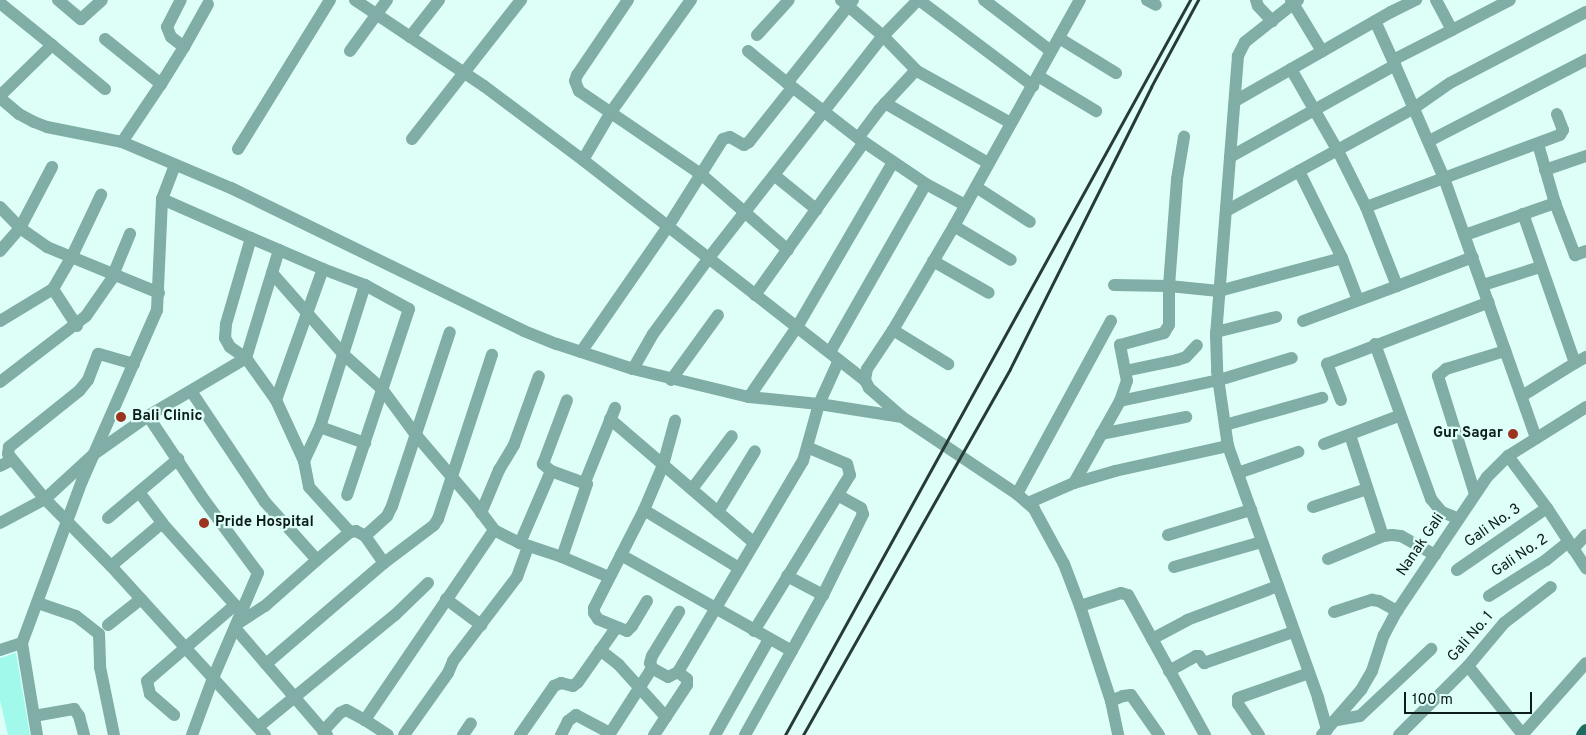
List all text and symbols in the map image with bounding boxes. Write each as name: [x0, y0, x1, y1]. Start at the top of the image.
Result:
place label: Bali Clinic: [132, 408, 203, 426]
marker: Bali Clinic: [114, 410, 128, 424]
place label: Gur Sagar: [1433, 425, 1503, 443]
marker: Gur Sagar: [1507, 428, 1519, 440]
street label: Gali No. 3: [1461, 500, 1525, 552]
street label: Nanak Gali: [1393, 510, 1449, 580]
place label: Pride Hospital: [215, 514, 314, 532]
marker: Pride Hospital: [197, 516, 211, 530]
street label: Gali No. 2: [1488, 531, 1552, 581]
street label: Gali No. 1: [1444, 608, 1498, 666]
scale bar: [1406, 682, 1534, 714]
text: 100 m: [1412, 691, 1453, 710]

